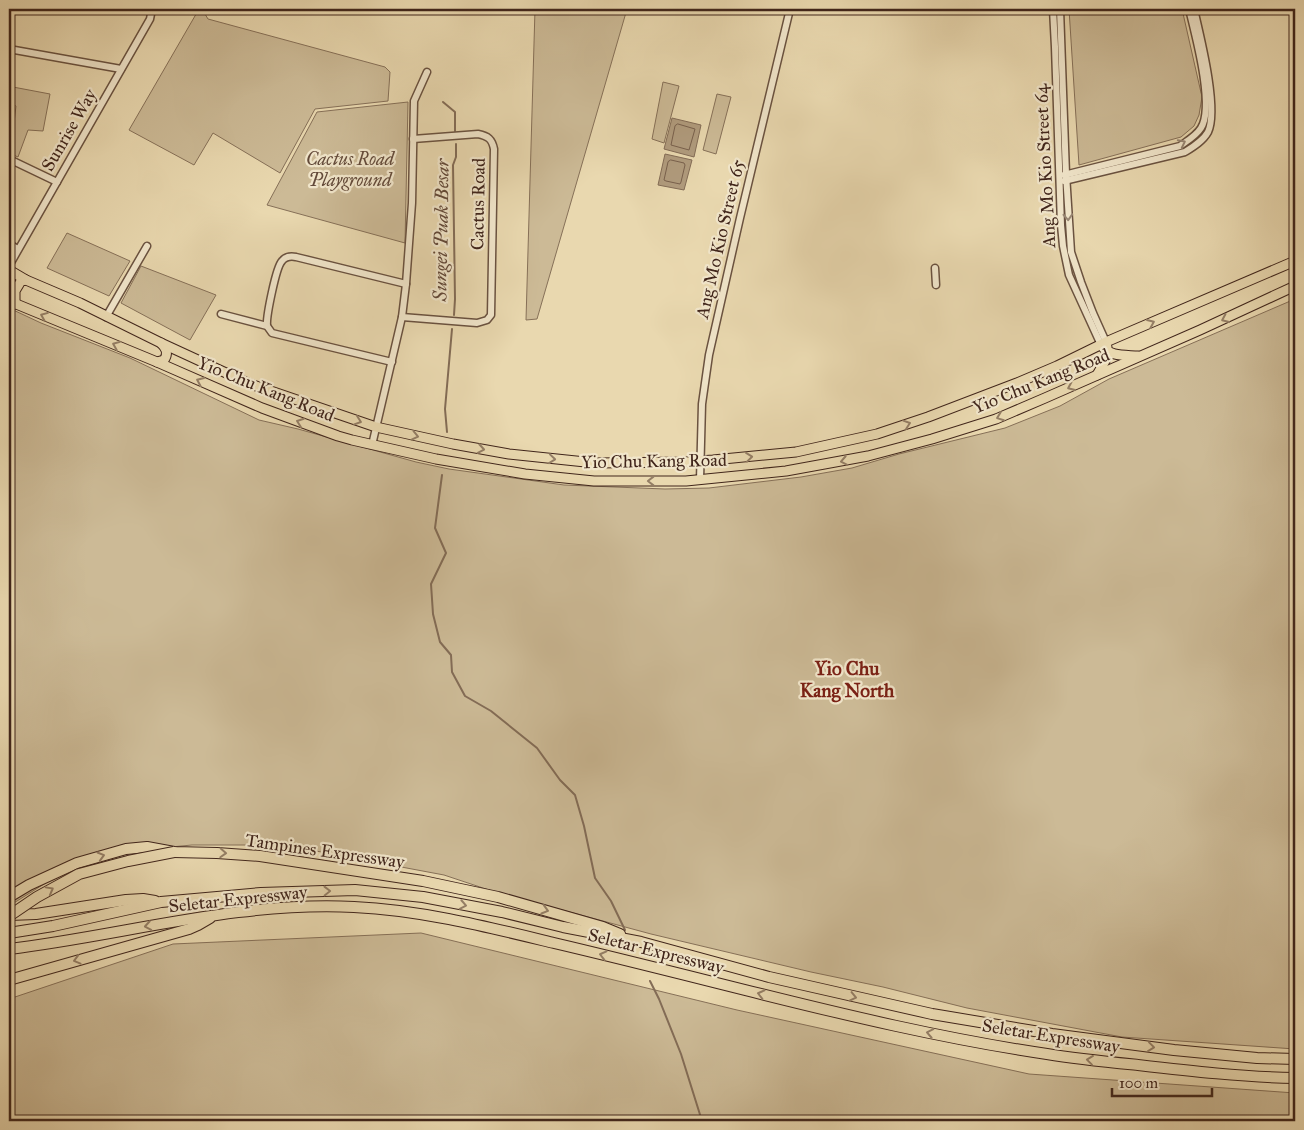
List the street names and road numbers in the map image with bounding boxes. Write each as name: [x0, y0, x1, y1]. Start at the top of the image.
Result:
street label: Ang Mo Kio Street 64: [1030, 82, 1061, 250]
street label: Sunrise Way: [37, 84, 102, 175]
street label: Ang Mo Kio Street 65: [691, 157, 750, 322]
street label: Cactus Road: [466, 158, 490, 250]
street label: Yio Chu Kang Road: [969, 344, 1113, 419]
street label: Yio Chu Kang Road: [194, 352, 338, 427]
street label: Yio Chu Kang Road: [581, 449, 727, 474]
street label: Tampines Expressway: [244, 829, 406, 873]
street label: Seletar Expressway: [168, 881, 309, 917]
street label: Seletar Expressway: [586, 923, 727, 979]
street label: Seletar Expressway: [980, 1014, 1122, 1058]

